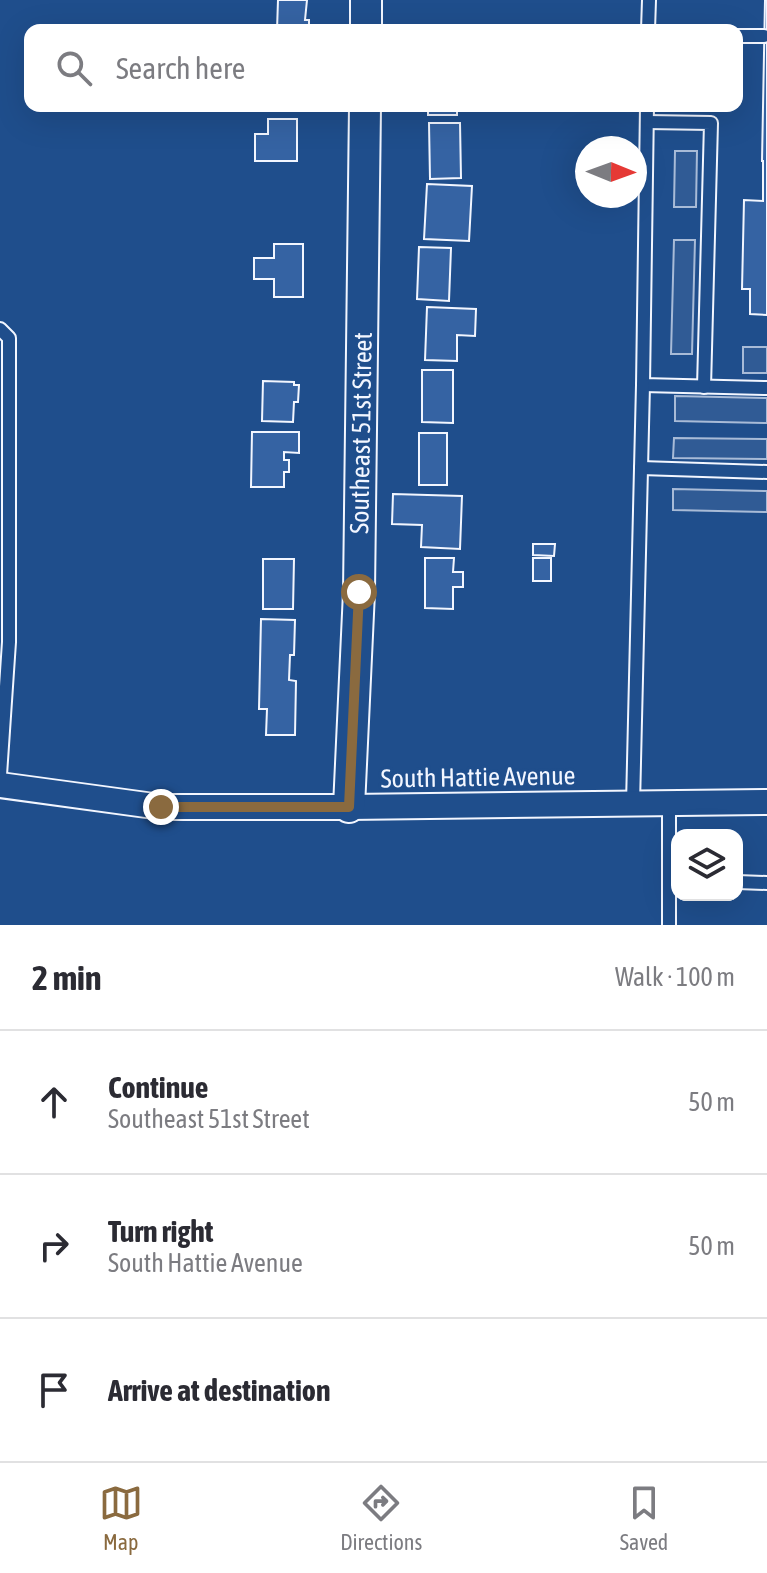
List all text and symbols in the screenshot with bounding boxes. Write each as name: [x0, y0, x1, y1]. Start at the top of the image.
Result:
search box: [24, 24, 743, 112]
icon: search: [52, 46, 96, 90]
text: Search here: [116, 51, 245, 85]
north arrow: [575, 136, 647, 208]
street label: Southeast 51st Street: [344, 332, 378, 534]
route start: [341, 574, 377, 610]
street label: South Hattie Avenue: [380, 760, 576, 794]
route end: [143, 789, 179, 825]
map controls: [671, 829, 743, 901]
button: layers: [671, 829, 743, 901]
text: 2 min: [32, 958, 101, 997]
text: Walk · 100 m: [615, 962, 735, 992]
text: Continue: [108, 1070, 208, 1104]
icon: ahead: [32, 1080, 76, 1124]
text: 50 m: [688, 1087, 735, 1117]
text: Southeast 51st Street: [108, 1104, 310, 1134]
text: Turn right: [108, 1214, 214, 1248]
icon: right: [32, 1224, 76, 1268]
text: 50 m: [688, 1231, 735, 1261]
text: South Hattie Avenue: [108, 1248, 303, 1278]
icon: arrive: [32, 1368, 76, 1412]
text: Arrive at destination: [108, 1373, 330, 1407]
tab: Map: [99, 1481, 143, 1555]
tab: Directions: [340, 1481, 422, 1555]
tab: Saved: [620, 1481, 668, 1555]

